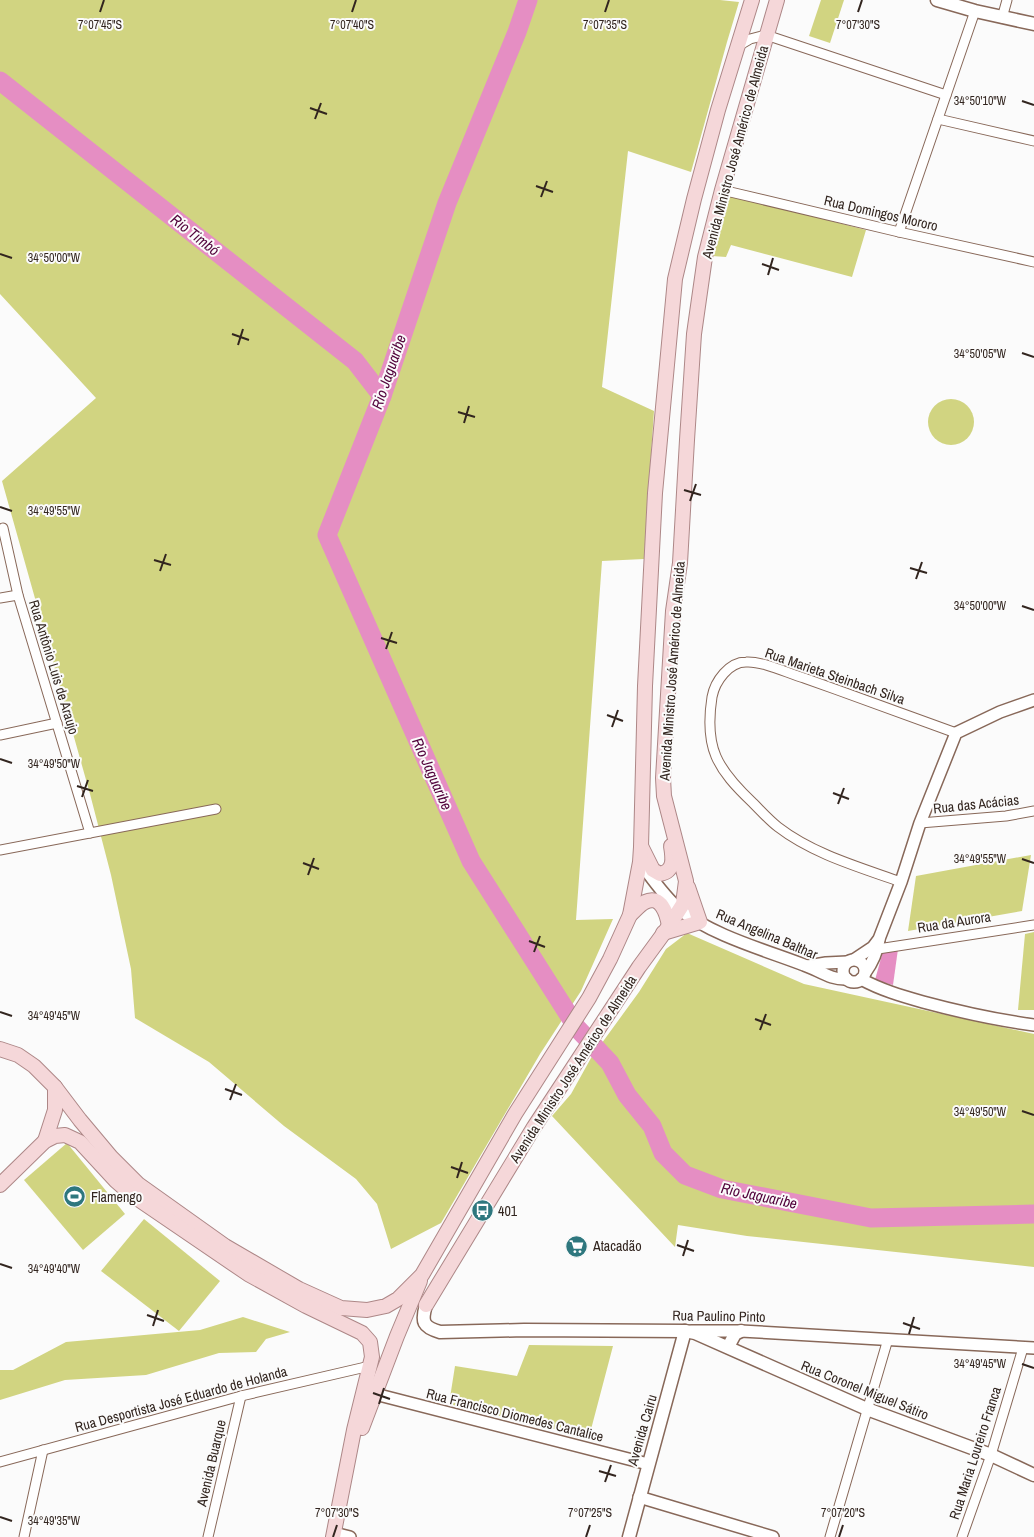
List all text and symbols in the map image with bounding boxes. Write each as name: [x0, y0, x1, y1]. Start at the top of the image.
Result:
text: 7°07'45"S: [78, 17, 122, 33]
text: 7°07'40"S: [330, 17, 374, 33]
text: 7°07'35"S: [583, 17, 627, 33]
text: 7°07'30"S: [836, 17, 880, 33]
street label: Avenida Ministro José Américo de Almeida: [698, 43, 772, 262]
text: 34°50'10"W: [954, 93, 1007, 109]
street label: Rua Domingos Mororo: [822, 191, 940, 235]
water label: Rio Timbó: [167, 209, 224, 260]
text: 34°50'00"W: [28, 250, 81, 266]
water label: Rio Jaguaribe: [366, 332, 411, 412]
text: 34°50'05"W: [954, 346, 1007, 362]
text: 34°49'55"W: [28, 503, 81, 519]
street label: Avenida Ministro José Américo de Almeida: [655, 560, 689, 782]
street label: Rua Antônio Luis de Araujo: [25, 598, 83, 736]
text: 34°50'00"W: [954, 598, 1007, 614]
street label: Rua Marieta Steinbach Silva: [763, 644, 908, 709]
water label: Rio Jaguaribe: [407, 734, 458, 814]
text: 34°49'50"W: [28, 756, 81, 772]
street label: Rua das Acácias: [932, 791, 1020, 817]
text: 34°49'55"W: [954, 851, 1007, 867]
street label: Rua Angelina Balthar: [714, 905, 821, 964]
street label: Rua da Aurora: [916, 907, 993, 937]
street label: Avenida Ministro José Américo de Almeida: [505, 971, 641, 1167]
text: 34°49'45"W: [28, 1008, 81, 1024]
text: 34°49'50"W: [954, 1104, 1007, 1120]
water label: Rio Jaguaribe: [719, 1177, 799, 1214]
sports icon: Flamengo: [63, 1185, 87, 1209]
place label: Flamengo: [91, 1188, 142, 1206]
bus stop icon: 401: [470, 1199, 494, 1223]
place label: 401: [498, 1202, 518, 1220]
supermarket icon: Atacadão: [565, 1234, 589, 1258]
place label: Atacadão: [592, 1237, 642, 1255]
text: 34°49'40"W: [28, 1261, 81, 1277]
street label: Rua Paulino Pinto: [672, 1306, 766, 1326]
street label: Rua Coronel Miguel Sátiro: [799, 1356, 931, 1424]
text: 34°49'45"W: [954, 1356, 1007, 1372]
street label: Rua Desportista José Eduardo de Holanda: [73, 1362, 290, 1436]
street label: Rua Francisco Diomedes Cantalice: [425, 1384, 605, 1446]
street label: Rua Maria Loureiro Franca: [945, 1384, 1005, 1522]
street label: Avenida Cairu: [623, 1392, 661, 1469]
street label: Avenida Buarque: [192, 1418, 230, 1509]
text: 7°07'30"S: [315, 1505, 359, 1521]
text: 7°07'25"S: [568, 1505, 612, 1521]
text: 7°07'20"S: [821, 1505, 865, 1521]
text: 34°49'35"W: [28, 1513, 81, 1529]

